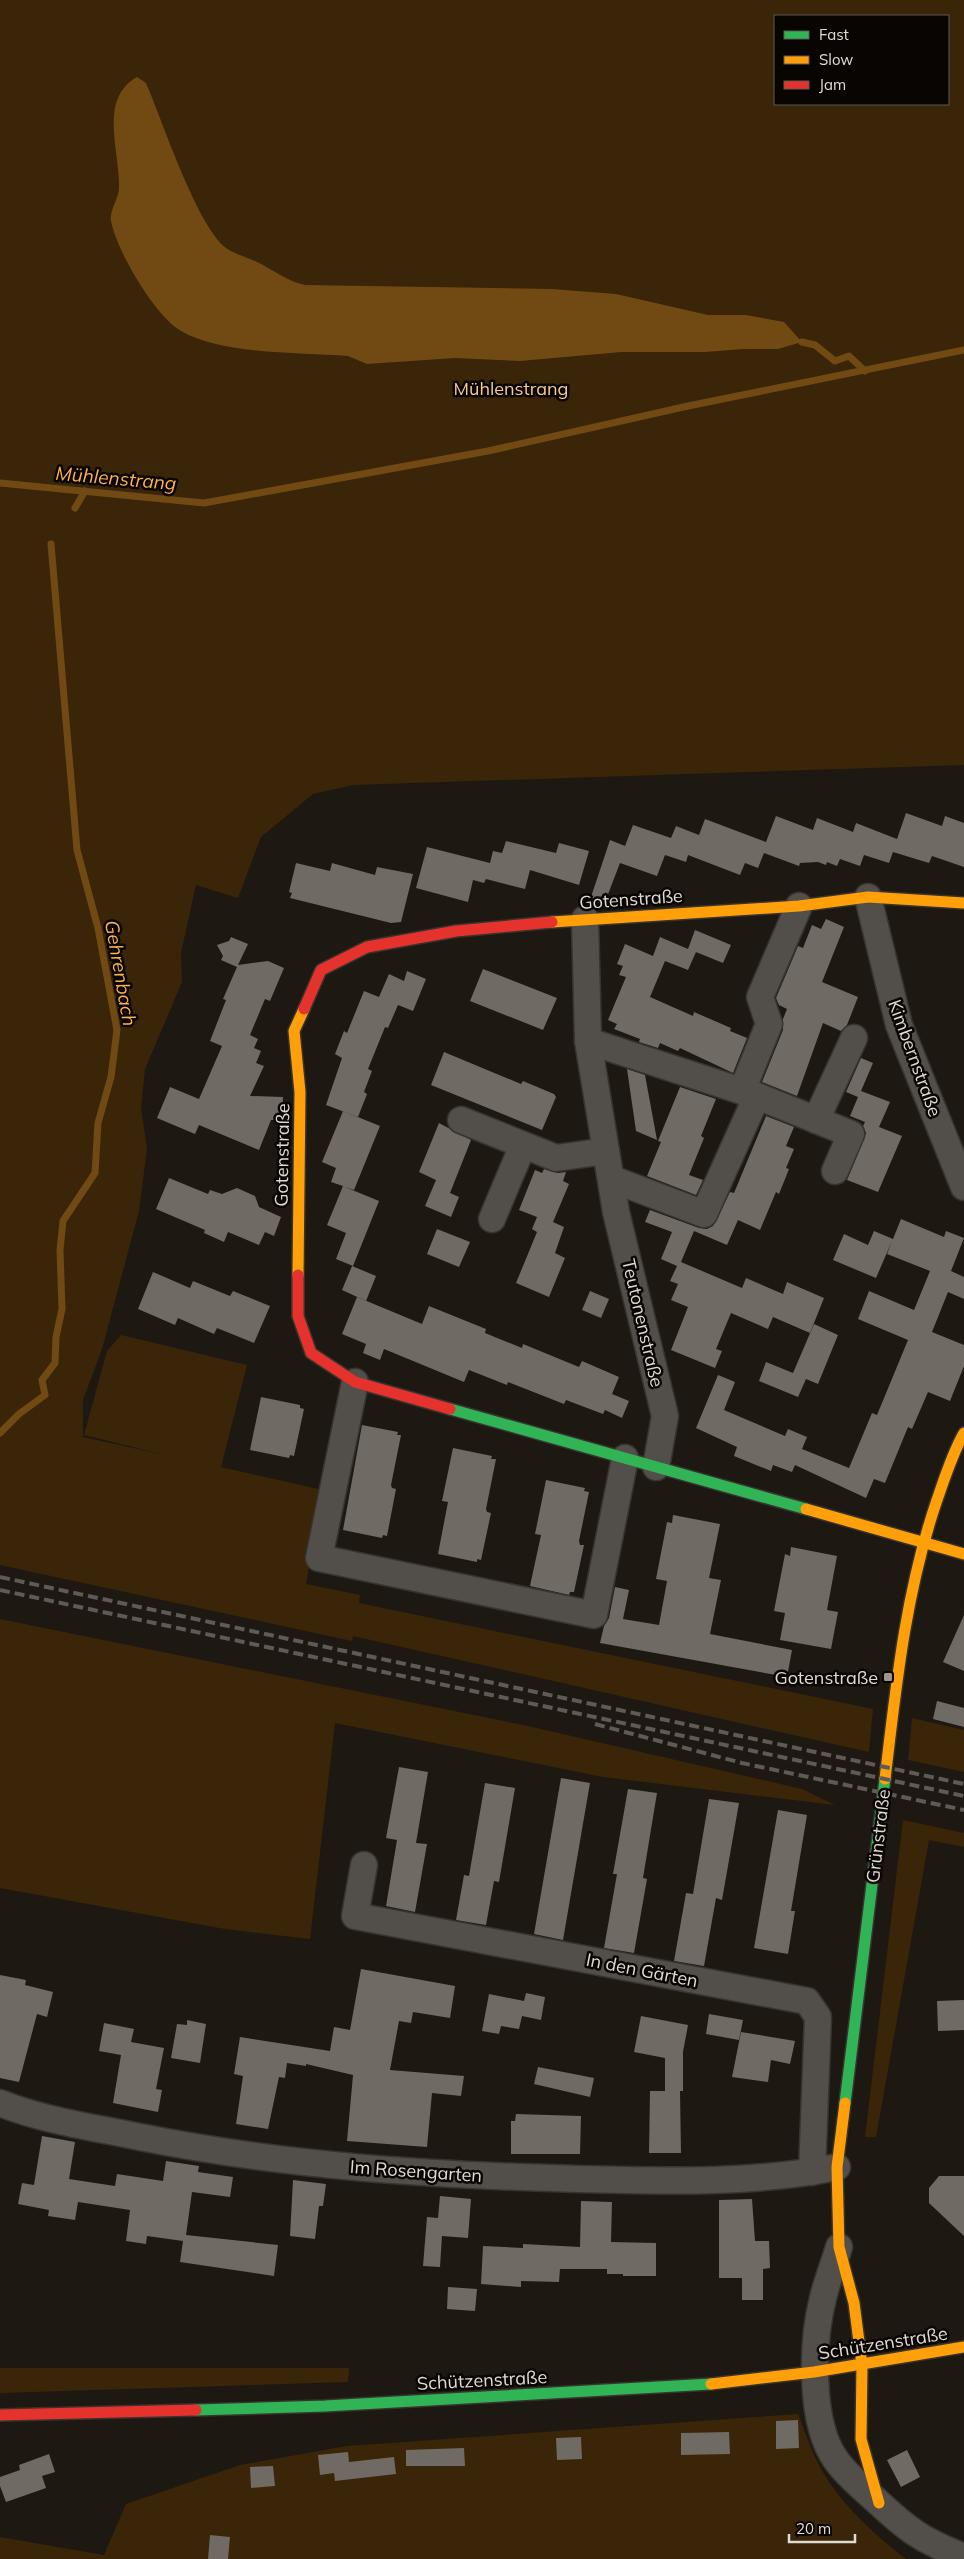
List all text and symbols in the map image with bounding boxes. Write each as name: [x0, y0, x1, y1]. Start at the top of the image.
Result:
legend: [774, 15, 949, 105]
text: Fast: [819, 25, 849, 44]
text: Slow: [819, 50, 853, 69]
text: Jam: [819, 75, 846, 94]
park label: Mühlenstrang: [454, 377, 568, 400]
water label: Mühlenstrang: [55, 461, 177, 495]
street label: Gotenstraße: [579, 884, 683, 914]
water label: Gehrenbach: [100, 918, 142, 1028]
street label: Kimbernstraße: [883, 996, 947, 1120]
street label: Gotenstraße: [270, 1103, 294, 1207]
street label: Teutonenstraße: [617, 1257, 669, 1389]
place label: Gotenstraße: [775, 1666, 878, 1689]
marker: Gotenstraße: [882, 1671, 894, 1683]
street label: Grünstraße: [861, 1788, 895, 1884]
street label: In den Gärten: [584, 1948, 700, 1992]
street label: Im Rosengarten: [349, 2155, 483, 2187]
street label: Schützenstraße: [817, 2321, 949, 2365]
street label: Schützenstraße: [416, 2365, 548, 2395]
scale bar: [789, 2512, 855, 2544]
text: 20 m: [796, 2519, 831, 2538]

